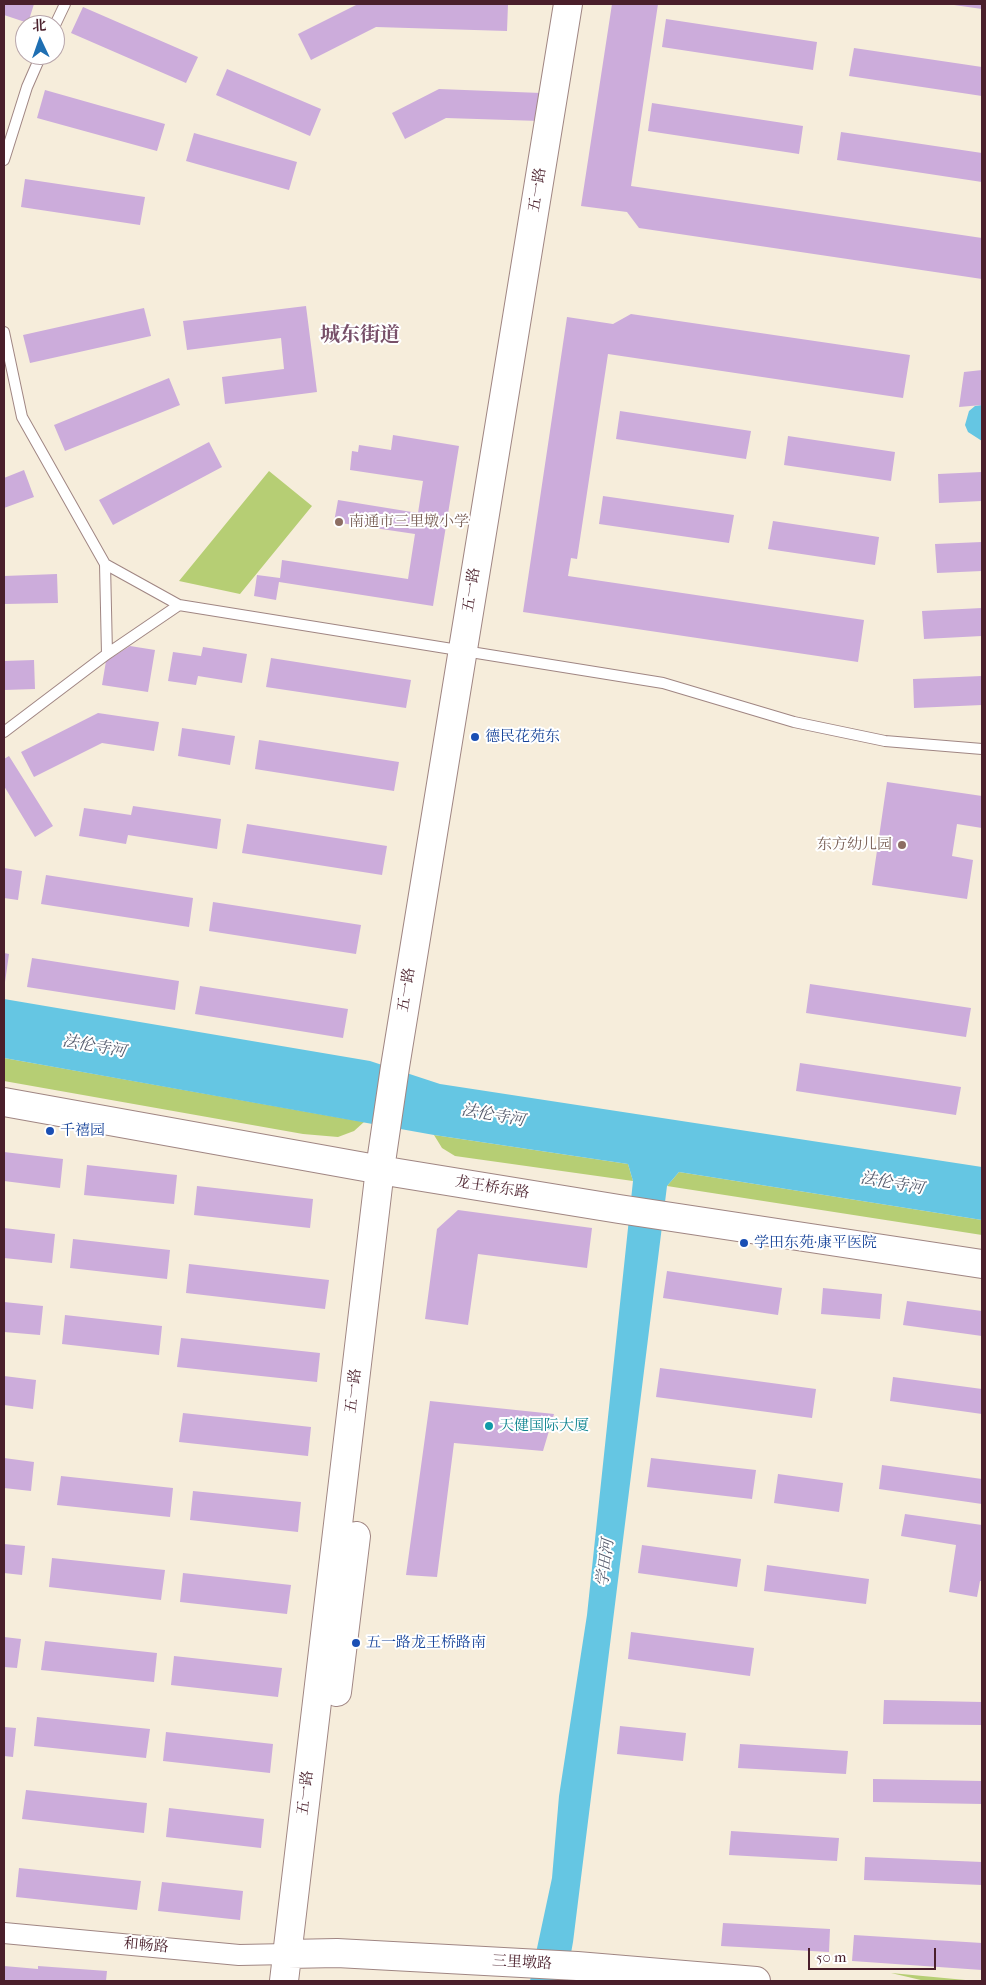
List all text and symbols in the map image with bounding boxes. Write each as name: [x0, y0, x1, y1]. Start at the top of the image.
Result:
north arrow: [15, 15, 65, 65]
text: 北: [32, 17, 47, 34]
street label: 五一路: [526, 166, 550, 214]
district label: 城东街道: [320, 324, 400, 348]
place label: 南通市三里墩小学: [349, 513, 469, 531]
marker: 南通市三里墩小学: [333, 516, 345, 528]
street label: 五一路: [460, 566, 484, 614]
place label: 德民花苑东: [485, 728, 560, 746]
marker: 德民花苑东: [469, 731, 481, 743]
place label: 东方幼儿园: [817, 836, 892, 854]
marker: 东方幼儿园: [896, 839, 908, 851]
street label: 五一路: [395, 966, 419, 1014]
water label: 法伦寺河: [61, 1032, 127, 1062]
water label: 法伦寺河: [460, 1101, 526, 1131]
place label: 千禧园: [60, 1122, 105, 1140]
marker: 千禧园: [44, 1125, 56, 1137]
water label: 法伦寺河: [859, 1169, 925, 1199]
street label: 龙王桥东路: [454, 1173, 530, 1203]
place label: 学田东苑·康平医院: [754, 1234, 877, 1252]
marker: 学田东苑·康平医院: [738, 1237, 750, 1249]
street label: 五一路: [342, 1368, 366, 1414]
place label: 天健国际大厦: [499, 1417, 589, 1435]
marker: 天健国际大厦: [483, 1420, 495, 1432]
water label: 学田河: [594, 1538, 618, 1588]
place label: 五一路龙王桥路南: [366, 1634, 486, 1652]
marker: 五一路龙王桥路南: [350, 1637, 362, 1649]
street label: 五一路: [294, 1770, 318, 1816]
street label: 和畅路: [123, 1935, 169, 1957]
scale bar: [811, 1938, 938, 1970]
text: 50 m: [816, 1948, 846, 1966]
street label: 三里墩路: [492, 1952, 552, 1974]

